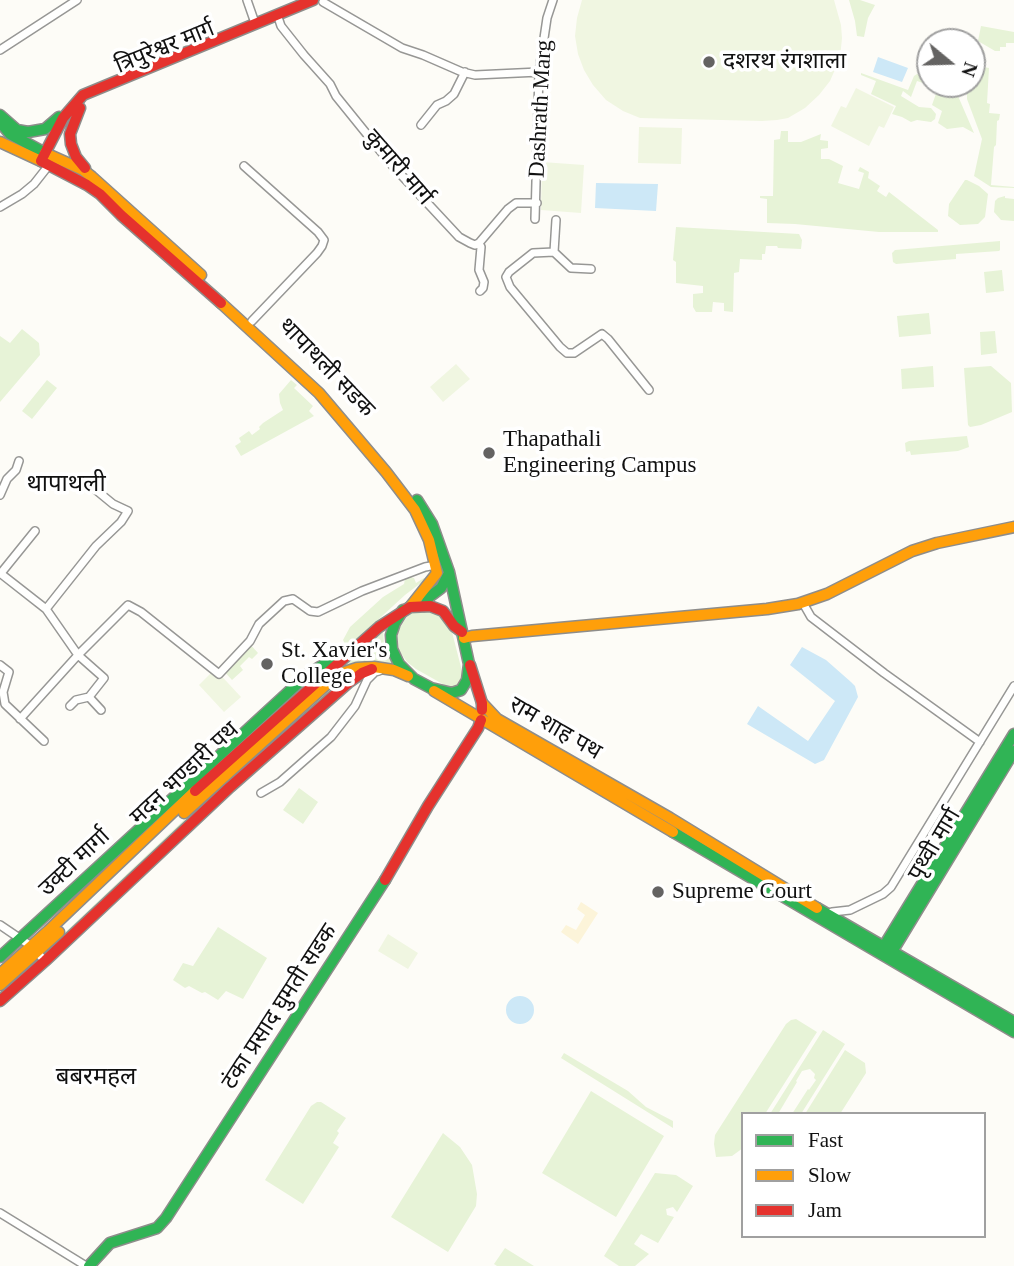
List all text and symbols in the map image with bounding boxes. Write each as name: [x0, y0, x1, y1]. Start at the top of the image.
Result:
street label: त्रिपुरेश्वर मार्ग: [111, 16, 219, 80]
north arrow: [916, 28, 986, 98]
street label: Dashrath Marg: [524, 39, 558, 179]
place label: दशरथ रंगशाला: [723, 48, 846, 76]
marker: दशरथ रंगशाला: [701, 54, 717, 70]
text: N: [957, 59, 982, 79]
street label: कुमारी मार्ग: [358, 125, 438, 211]
street label: थापाथली सडक: [272, 313, 380, 423]
place label: Thapathali Engineering Campus: [503, 426, 697, 480]
marker: Thapathali Engineering Campus: [481, 445, 497, 461]
district label: थापाथली: [26, 471, 106, 499]
place label: St. Xavier's College: [281, 637, 387, 691]
marker: St. Xavier's College: [259, 656, 275, 672]
street label: राम शाह पथ: [504, 692, 606, 766]
street label: मदन भण्डारी पथ: [125, 717, 245, 831]
street label: पृथ्वी मार्ग: [903, 804, 967, 886]
street label: उक्टी मार्गा: [34, 823, 116, 903]
place label: Supreme Court: [672, 878, 812, 906]
marker: Supreme Court: [650, 884, 666, 900]
street label: टंका प्रसाद घुमती सडक: [216, 919, 344, 1095]
district label: बबरमहल: [56, 1064, 136, 1092]
legend: [741, 1112, 986, 1238]
text: Fast: [808, 1128, 843, 1152]
text: Slow: [808, 1163, 851, 1187]
text: Jam: [808, 1198, 842, 1222]

